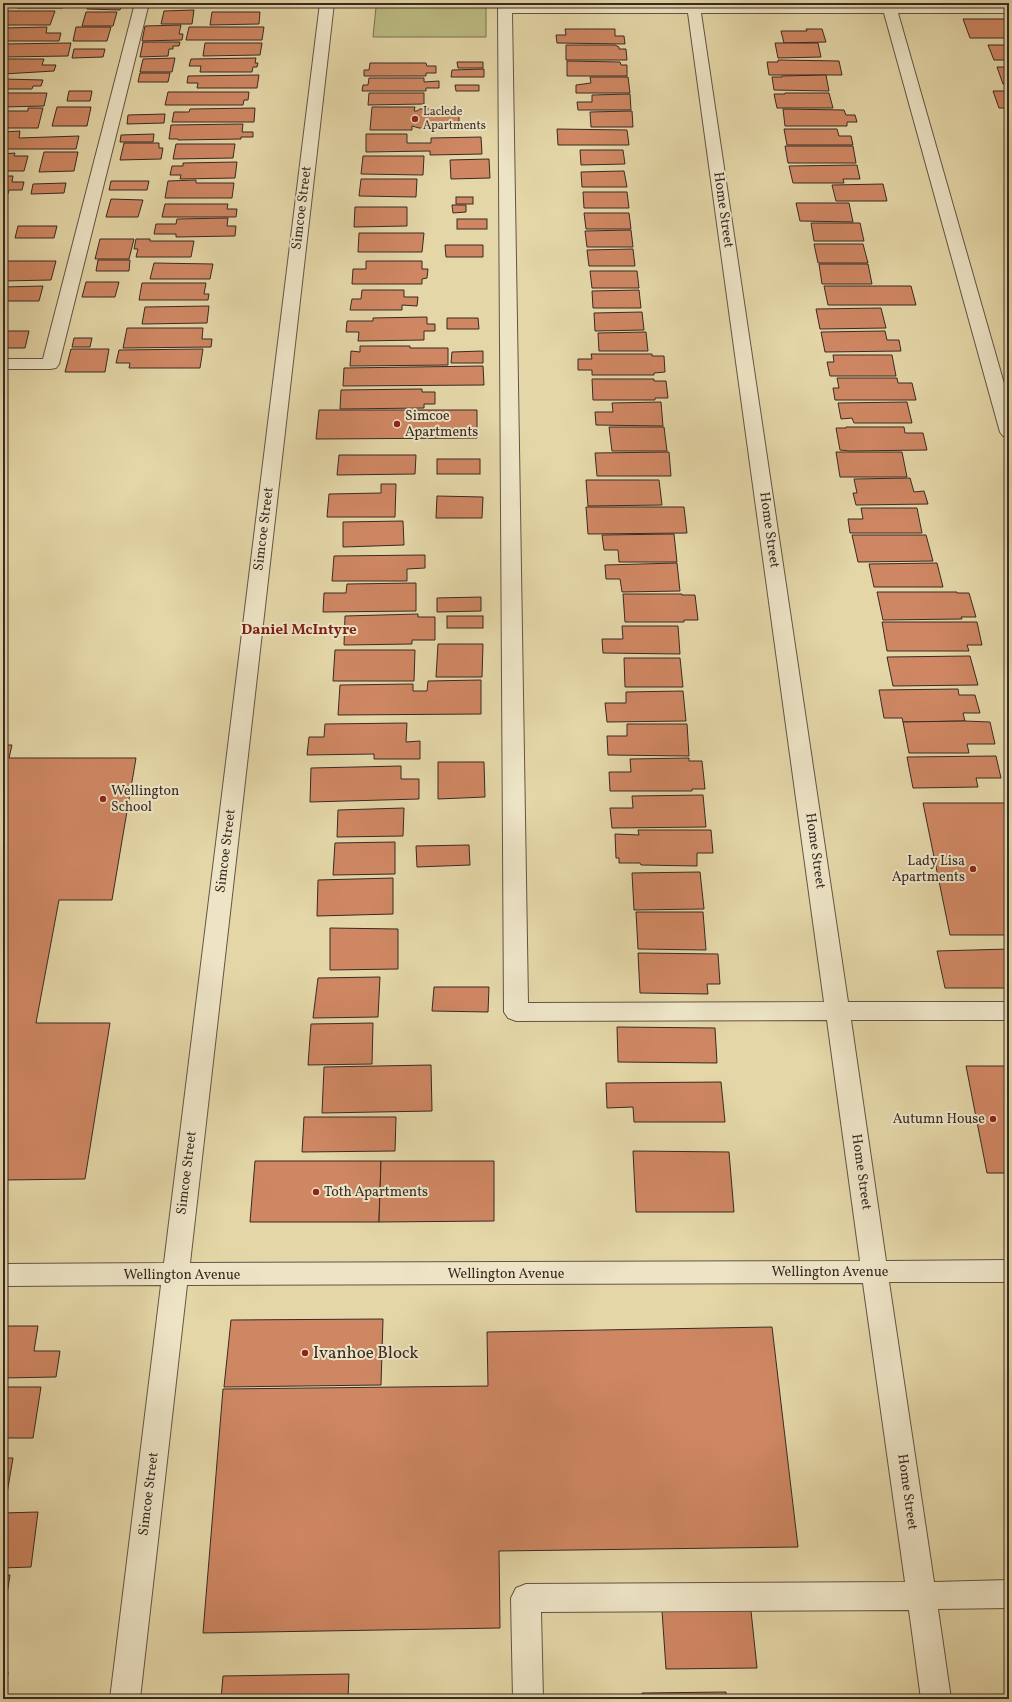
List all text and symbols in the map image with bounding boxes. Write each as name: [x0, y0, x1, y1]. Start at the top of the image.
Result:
place label: Laclede Apartments: [423, 104, 486, 134]
marker: Laclede Apartments: [410, 114, 420, 124]
street label: Simcoe Street: [287, 165, 317, 251]
street label: Home Street: [708, 171, 738, 249]
place label: Simcoe Apartments: [405, 407, 478, 442]
marker: Simcoe Apartments: [392, 419, 402, 429]
street label: Simcoe Street: [249, 486, 279, 572]
street label: Home Street: [754, 491, 784, 569]
district label: Daniel McIntyre: [241, 620, 357, 641]
place label: Wellington School: [111, 782, 179, 817]
marker: Wellington School: [98, 794, 108, 804]
street label: Simcoe Street: [211, 808, 241, 894]
street label: Home Street: [800, 812, 830, 890]
place label: Lady Lisa Apartments: [892, 852, 965, 887]
marker: Lady Lisa Apartments: [968, 864, 978, 874]
place label: Autumn House: [893, 1110, 985, 1129]
marker: Autumn House: [988, 1114, 998, 1124]
street label: Simcoe Street: [172, 1130, 202, 1216]
street label: Home Street: [846, 1133, 876, 1211]
place label: Toth Apartments: [324, 1183, 428, 1202]
marker: Toth Apartments: [311, 1187, 321, 1197]
street label: Wellington Avenue: [772, 1263, 889, 1282]
street label: Wellington Avenue: [448, 1265, 565, 1284]
street label: Wellington Avenue: [124, 1266, 241, 1285]
place label: Ivanhoe Block: [313, 1342, 418, 1365]
marker: Ivanhoe Block: [300, 1348, 310, 1358]
street label: Simcoe Street: [134, 1451, 164, 1537]
street label: Home Street: [892, 1453, 922, 1531]

